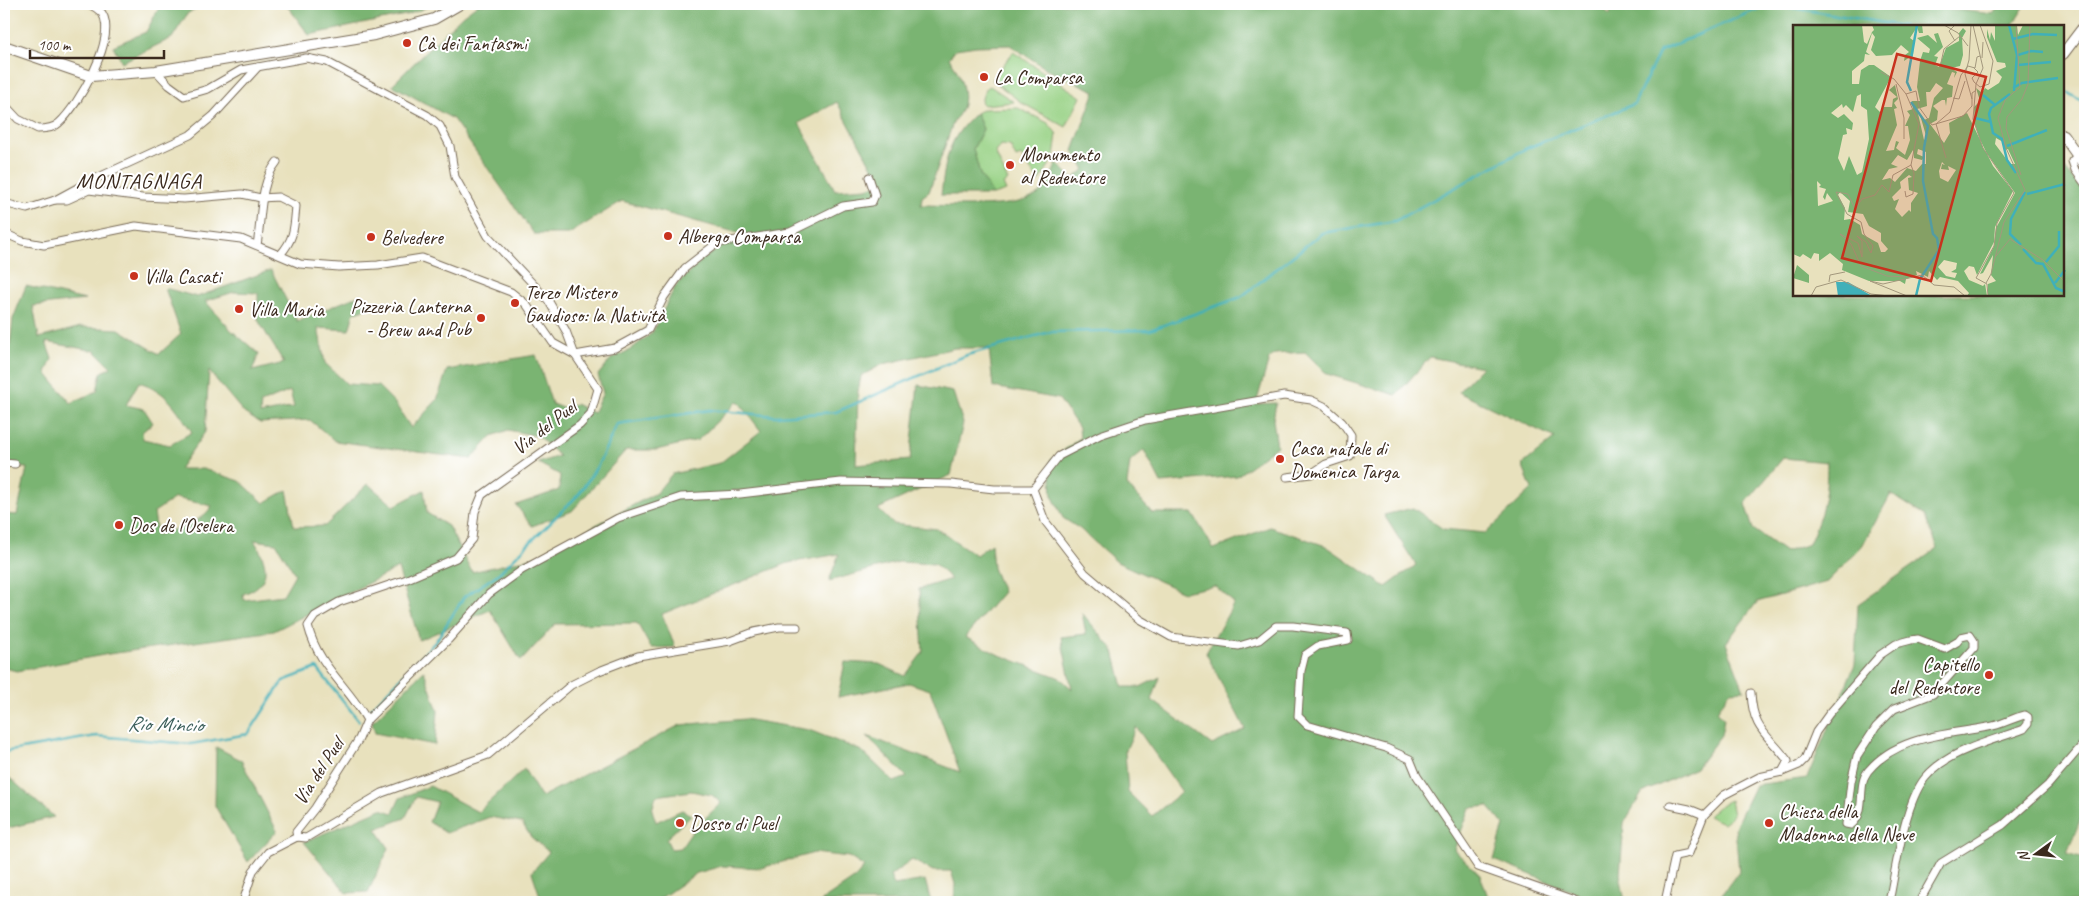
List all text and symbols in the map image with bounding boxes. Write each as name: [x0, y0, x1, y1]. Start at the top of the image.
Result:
inset map: [1793, 25, 2064, 296]
scale bar: [30, 28, 164, 60]
place label: Cà dei Fantasmi: [417, 31, 529, 56]
text: 100 m: [38, 36, 72, 55]
marker: Cà dei Fantasmi: [401, 37, 413, 49]
place label: La Comparsa: [994, 65, 1084, 90]
marker: La Comparsa: [978, 71, 990, 83]
place label: Monumento al Redentore: [1020, 142, 1106, 190]
marker: Monumento al Redentore: [1004, 159, 1016, 171]
district label: MONTAGNAGA: [76, 167, 202, 195]
place label: Albergo Comparsa: [678, 224, 802, 249]
place label: Belvedere: [381, 225, 444, 250]
marker: Albergo Comparsa: [662, 230, 674, 242]
marker: Belvedere: [365, 231, 377, 243]
place label: Villa Casati: [144, 264, 223, 289]
marker: Villa Casati: [128, 270, 140, 282]
place label: Terzo Mistero Gaudioso: la Natività: [525, 280, 667, 328]
place label: Pizzeria Lanterna - Brew and Pub: [351, 294, 472, 342]
place label: Villa Maria: [249, 297, 326, 322]
marker: Terzo Mistero Gaudioso: la Natività: [509, 297, 521, 309]
marker: Villa Maria: [233, 303, 245, 315]
marker: Pizzeria Lanterna - Brew and Pub: [475, 312, 487, 324]
street label: Via del Puel: [507, 392, 584, 460]
place label: Casa natale di Domenica Targa: [1290, 436, 1400, 484]
marker: Casa natale di Domenica Targa: [1274, 453, 1286, 465]
place label: Dos de l'Oselera: [129, 513, 235, 538]
marker: Dos de l'Oselera: [113, 519, 125, 531]
place label: Capitello del Redentore: [1889, 652, 1980, 700]
marker: Capitello del Redentore: [1983, 669, 1995, 681]
water label: Rio Mincio: [127, 710, 206, 738]
street label: Via del Puel: [288, 730, 351, 810]
place label: Chiesa della Madonna della Neve: [1779, 799, 1915, 847]
place label: Dosso di Puel: [690, 811, 780, 836]
marker: Dosso di Puel: [674, 817, 686, 829]
marker: Chiesa della Madonna della Neve: [1763, 817, 1775, 829]
north arrow: [2012, 828, 2062, 878]
text: N: [2014, 849, 2033, 864]

